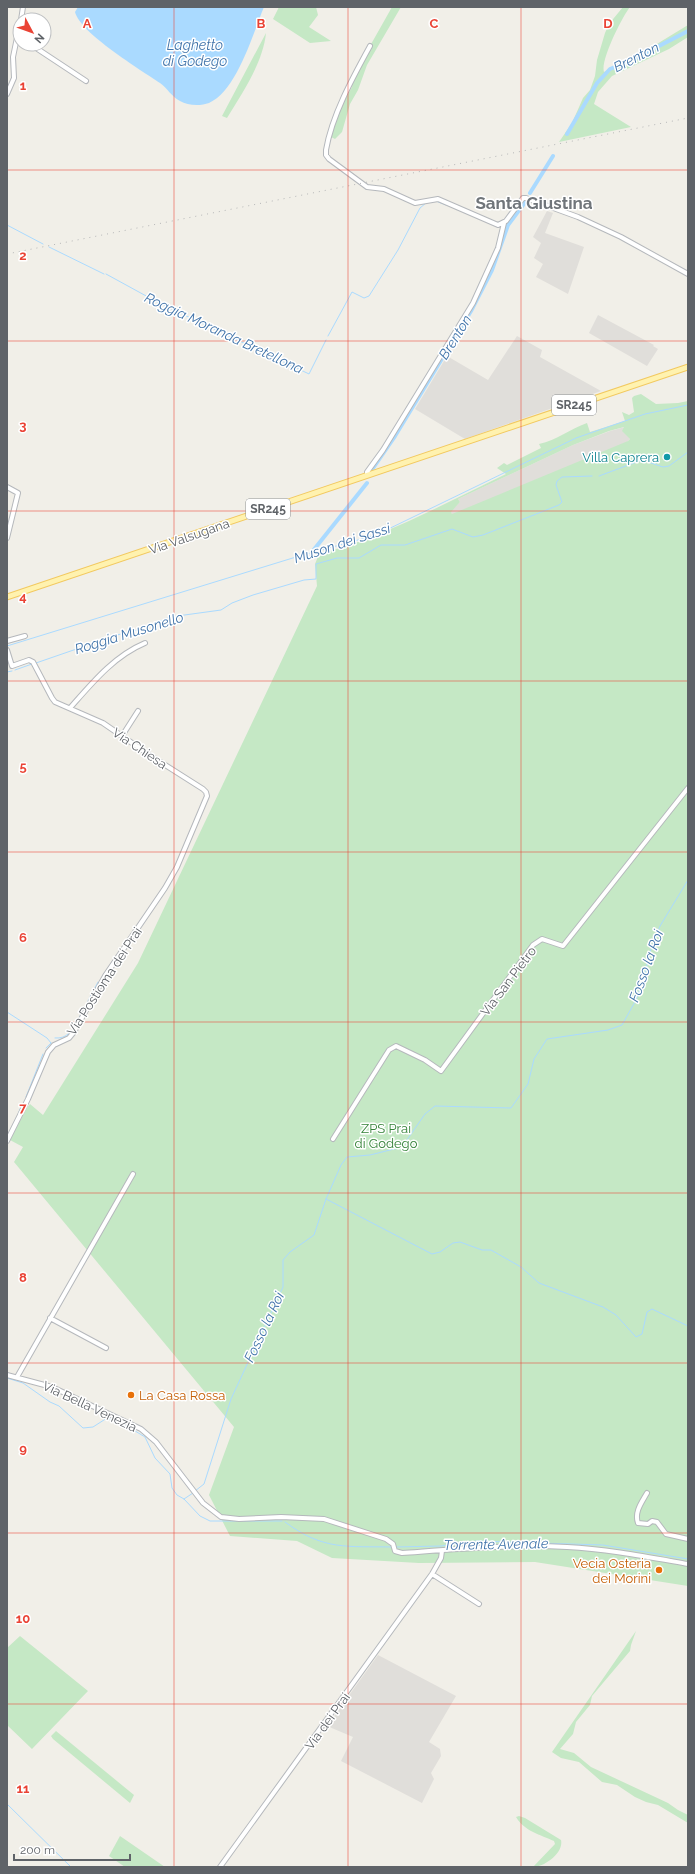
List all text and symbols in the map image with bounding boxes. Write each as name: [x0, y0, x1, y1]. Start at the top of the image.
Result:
north arrow: [12, 12, 52, 52]
text: A: [83, 16, 92, 31]
text: B: [257, 16, 266, 31]
text: C: [430, 16, 439, 31]
text: D: [603, 16, 613, 31]
text: N: [32, 31, 47, 46]
water label: Laghetto di Godego: [163, 37, 227, 69]
water label: Brenton: [611, 39, 662, 75]
text: 1: [20, 78, 27, 93]
district label: Santa Giustina: [475, 193, 593, 213]
text: 2: [19, 248, 27, 263]
water label: Roggia Moranda Bretellona: [142, 289, 306, 377]
water label: Brenton: [435, 312, 475, 362]
road number: SR245: [552, 395, 596, 415]
text: 3: [19, 418, 27, 433]
place label: Villa Caprera: [582, 450, 659, 465]
marker: Villa Caprera: [662, 452, 672, 462]
road number: SR245: [246, 499, 290, 519]
street label: Via Valsugana: [147, 516, 231, 557]
water label: Muson dei Sassi: [292, 520, 393, 566]
text: 4: [19, 589, 27, 604]
water label: Roggia Musonello: [73, 609, 185, 657]
street label: Via Chiesa: [110, 725, 170, 772]
text: 5: [19, 759, 27, 774]
street label: Via Postioma dei Prai: [64, 924, 145, 1038]
water label: Fosso la Roi: [626, 927, 667, 1004]
text: 6: [19, 930, 27, 945]
street label: Via San Pietro: [477, 943, 539, 1019]
text: 7: [19, 1100, 27, 1115]
park label: ZPS Prai di Godego: [355, 1121, 418, 1151]
text: 8: [19, 1270, 27, 1285]
water label: Fosso la Roi: [241, 1289, 288, 1365]
street label: Via Bella Venezia: [40, 1378, 139, 1435]
place label: La Casa Rossa: [139, 1388, 225, 1403]
marker: La Casa Rossa: [126, 1390, 136, 1400]
text: 9: [19, 1441, 27, 1456]
water label: Torrente Avenale: [444, 1535, 549, 1553]
place label: Vecia Osteria dei Morini: [573, 1556, 651, 1586]
marker: Vecia Osteria dei Morini: [654, 1565, 664, 1575]
text: 10: [16, 1611, 30, 1626]
street label: Via dei Prai: [302, 1690, 353, 1753]
text: 11: [17, 1781, 30, 1796]
scale bar: [14, 1836, 130, 1862]
text: 200 m: [20, 1843, 55, 1857]

